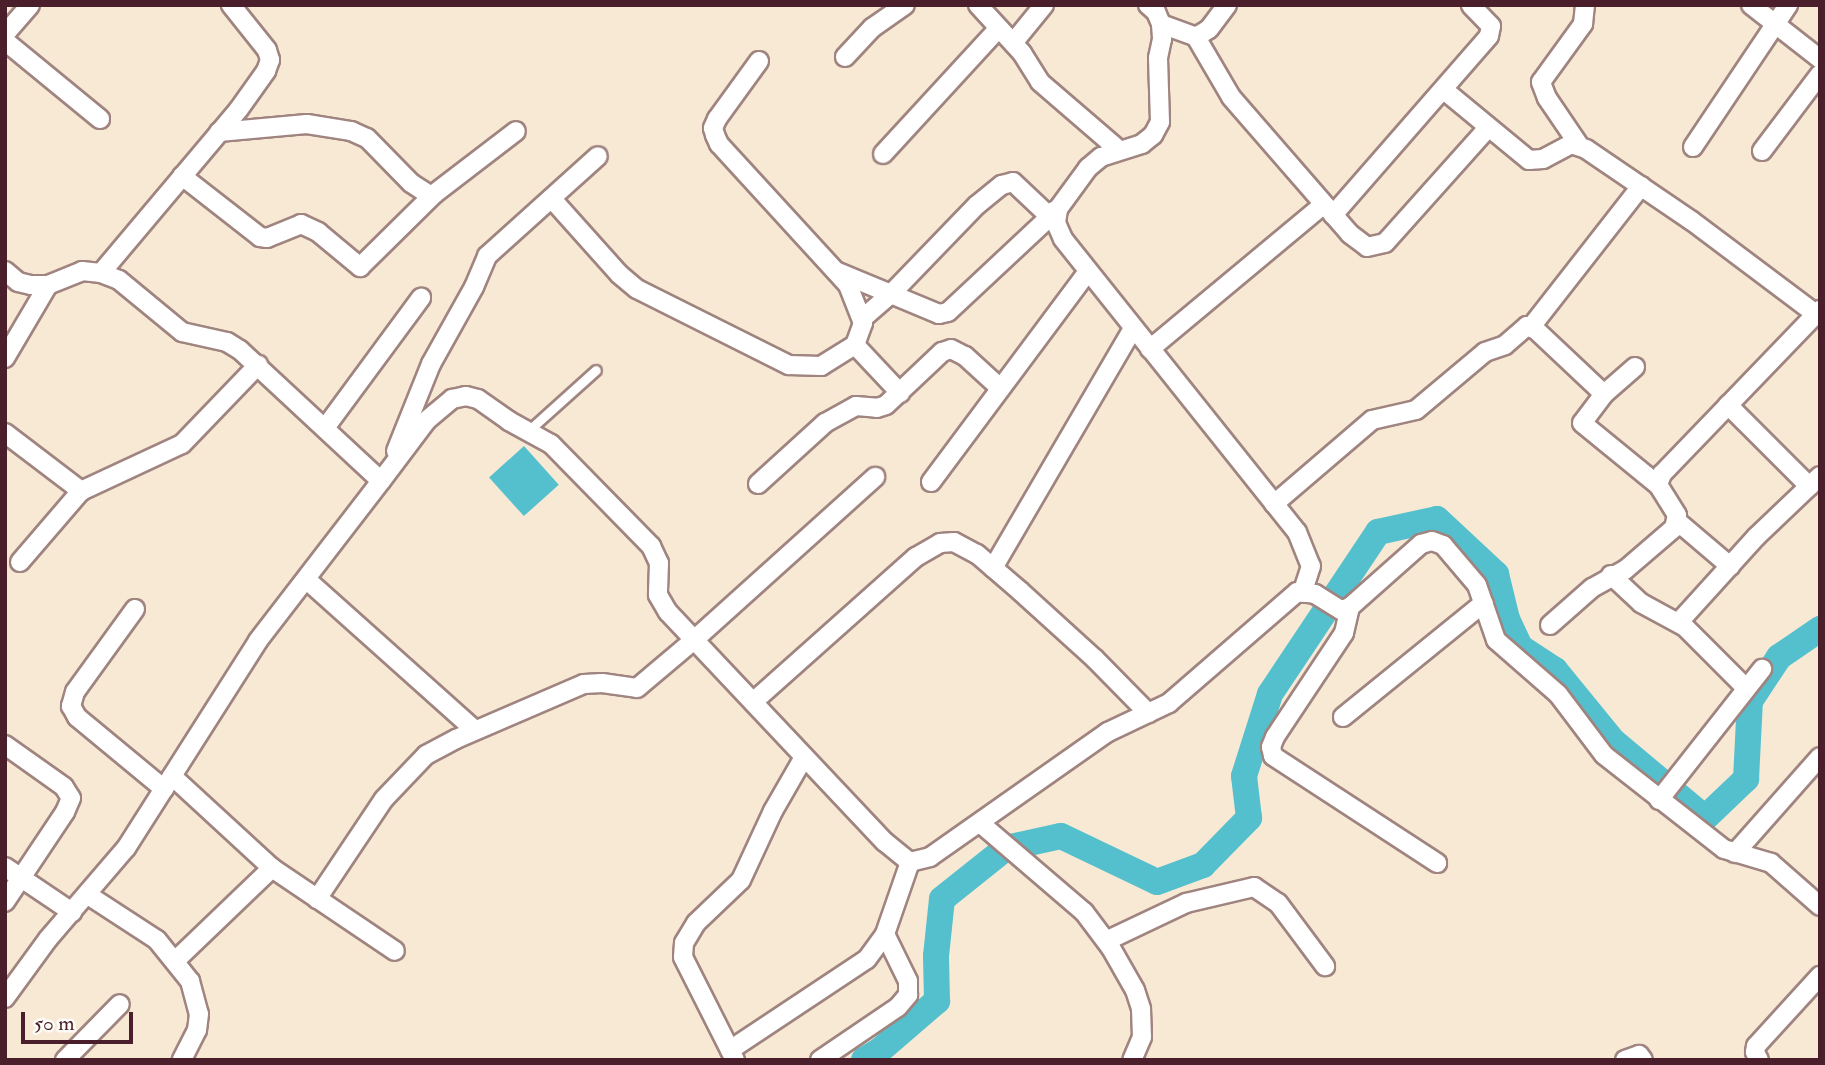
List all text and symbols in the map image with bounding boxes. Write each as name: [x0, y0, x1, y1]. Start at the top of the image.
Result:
scale bar: [24, 998, 136, 1042]
text: 50 m: [34, 1010, 75, 1037]

